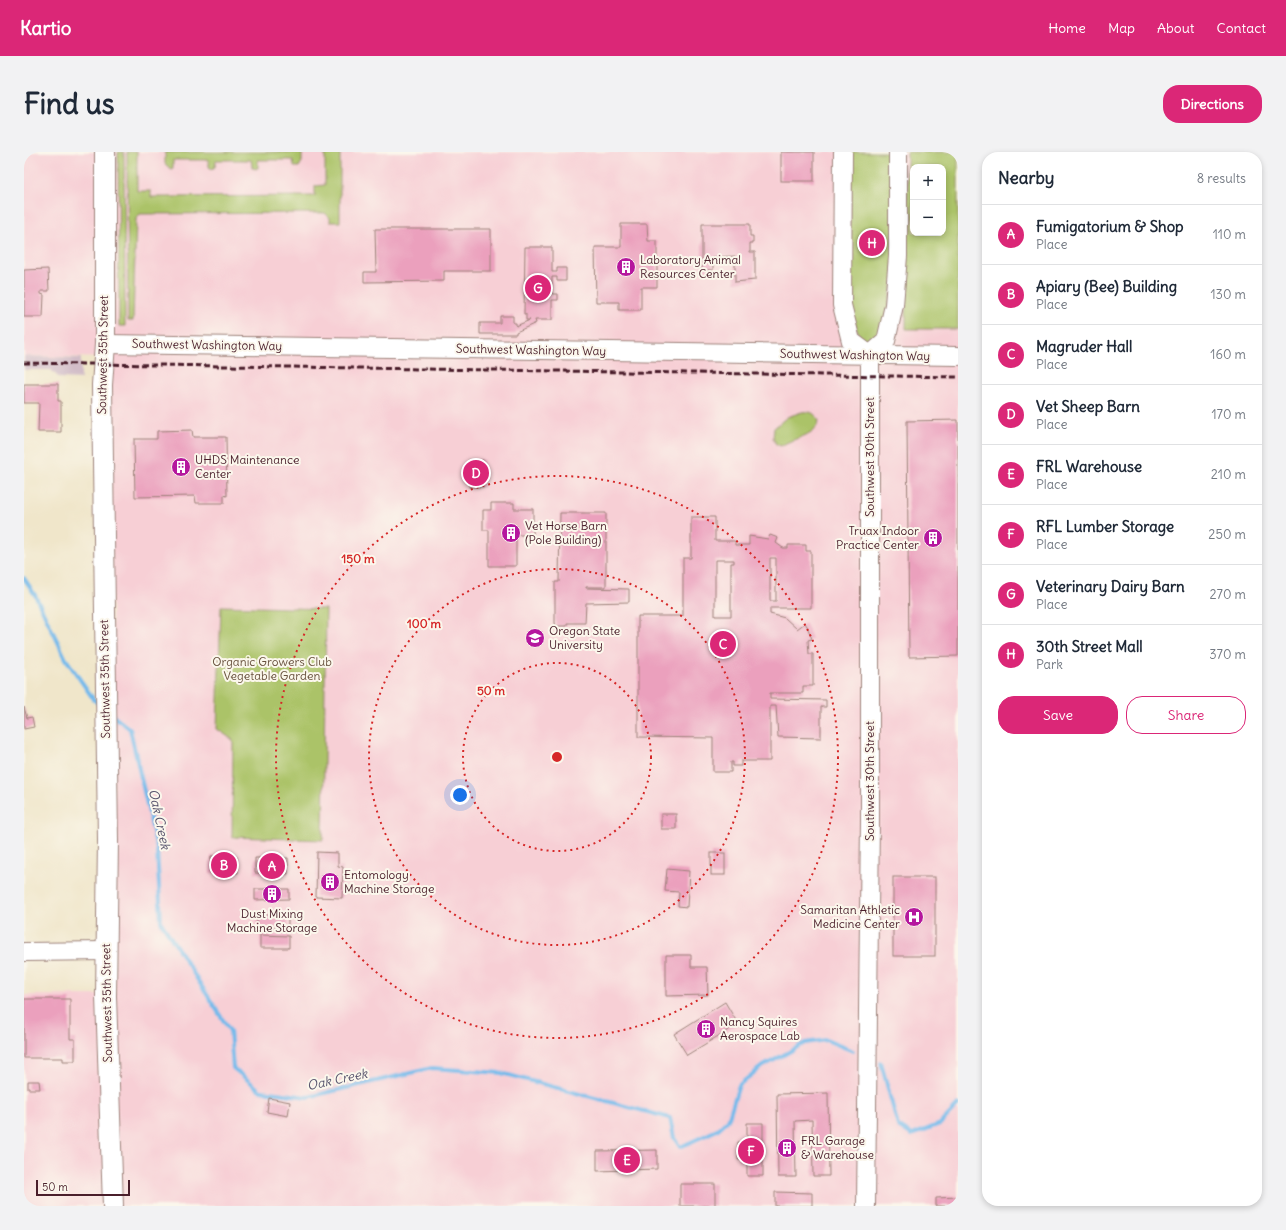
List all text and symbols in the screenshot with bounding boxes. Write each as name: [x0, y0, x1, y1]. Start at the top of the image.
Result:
text: Kartio: [20, 16, 72, 40]
text: Home: [1048, 19, 1086, 37]
text: Map: [1108, 19, 1135, 37]
text: About: [1157, 19, 1195, 37]
text: Contact: [1217, 19, 1266, 37]
button: Directions: [1163, 85, 1262, 123]
text: Find us: [24, 86, 115, 122]
map controls: [910, 164, 946, 236]
button: +: [910, 164, 946, 200]
text: Nearby: [998, 167, 1054, 189]
text: 8 results: [1197, 170, 1246, 187]
button: −: [910, 200, 946, 236]
text: Fumigatorium & Shop: [1036, 217, 1184, 236]
text: A: [1007, 226, 1015, 243]
text: 110 m: [1213, 226, 1246, 243]
pin: H: [859, 228, 885, 258]
text: Place: [1036, 236, 1067, 253]
place label: Laboratory Animal Resources Center: [640, 252, 741, 281]
building icon: Laboratory Animal Resources Center: [615, 256, 637, 278]
pin: G: [525, 273, 551, 303]
text: Apiary (Bee) Building: [1036, 277, 1177, 296]
text: B: [1007, 286, 1015, 303]
text: 130 m: [1210, 286, 1246, 303]
street label: Southwest 35th Street: [94, 295, 111, 415]
text: Place: [1036, 296, 1067, 313]
street label: Southwest Washington Way: [132, 336, 282, 353]
text: Magruder Hall: [1036, 337, 1132, 356]
street label: Southwest Washington Way: [456, 341, 606, 358]
street label: Southwest Washington Way: [780, 346, 930, 363]
text: C: [1007, 346, 1015, 363]
text: 160 m: [1210, 346, 1246, 363]
text: Place: [1036, 356, 1067, 373]
street label: Southwest 30th Street: [862, 397, 877, 517]
text: Vet Sheep Barn: [1036, 397, 1140, 416]
text: D: [1006, 406, 1016, 423]
text: 170 m: [1211, 406, 1246, 423]
text: Place: [1036, 416, 1067, 433]
place label: UHDS Maintenance Center: [195, 452, 299, 481]
building icon: UHDS Maintenance Center: [170, 456, 192, 478]
text: FRL Warehouse: [1036, 457, 1142, 476]
pin: D: [463, 458, 489, 488]
text: E: [1007, 466, 1015, 483]
text: 210 m: [1211, 466, 1246, 483]
text: Place: [1036, 476, 1067, 493]
text: RFL Lumber Storage: [1036, 517, 1174, 536]
place label: Vet Horse Barn (Pole Building): [525, 518, 607, 547]
building icon: Vet Horse Barn (Pole Building): [500, 522, 522, 544]
place label: Truax Indoor Practice Center: [836, 523, 919, 552]
text: F: [1007, 526, 1015, 543]
text: 250 m: [1208, 526, 1246, 543]
building icon: Truax Indoor Practice Center: [922, 527, 944, 549]
text: Place: [1036, 536, 1067, 553]
text: 150 m: [342, 551, 375, 566]
text: Veterinary Dairy Barn: [1036, 577, 1185, 596]
text: G: [1006, 586, 1016, 603]
text: 270 m: [1209, 586, 1246, 603]
text: Place: [1036, 596, 1067, 613]
text: 100 m: [407, 616, 441, 631]
street label: Southwest 35th Street: [96, 619, 113, 739]
place label: Oregon State University: [549, 623, 620, 652]
school or university icon: Oregon State University: [524, 627, 546, 649]
pin: C: [710, 629, 736, 659]
text: 30th Street Mall: [1036, 637, 1143, 656]
text: H: [1006, 646, 1016, 663]
text: 370 m: [1209, 646, 1246, 663]
park label: Organic Growers Club Vegetable Garden: [212, 654, 332, 683]
text: Park: [1036, 656, 1063, 673]
text: 50 m: [477, 683, 506, 698]
button: Save: [998, 696, 1118, 734]
button: Share: [1126, 696, 1246, 734]
street label: Southwest 30th Street: [862, 721, 877, 841]
centre of rings: [550, 750, 564, 764]
your location: [450, 785, 470, 805]
water label: Oak Creek: [145, 787, 174, 852]
pin: B: [211, 850, 237, 880]
pin: A: [259, 851, 285, 881]
place label: Entomology Machine Storage: [344, 867, 434, 896]
building icon: Entomology Machine Storage: [319, 871, 341, 893]
building icon: Dust Mixing Machine Storage: [261, 883, 283, 905]
place label: Samaritan Athletic Medicine Center: [800, 902, 900, 931]
place label: Dust Mixing Machine Storage: [227, 906, 317, 935]
hospital icon: Samaritan Athletic Medicine Center: [903, 906, 925, 928]
street label: Southwest 35th Street: [98, 943, 115, 1063]
place label: Nancy Squires Aerospace Lab: [720, 1014, 800, 1043]
building icon: Nancy Squires Aerospace Lab: [695, 1018, 717, 1040]
water label: Oak Creek: [305, 1065, 370, 1094]
place label: FRL Garage & Warehouse: [801, 1133, 874, 1162]
pin: F: [738, 1136, 764, 1166]
building icon: FRL Garage & Warehouse: [776, 1137, 798, 1159]
pin: E: [614, 1145, 640, 1175]
scale bar: [36, 1178, 130, 1197]
text: 50 m: [42, 1180, 68, 1194]

